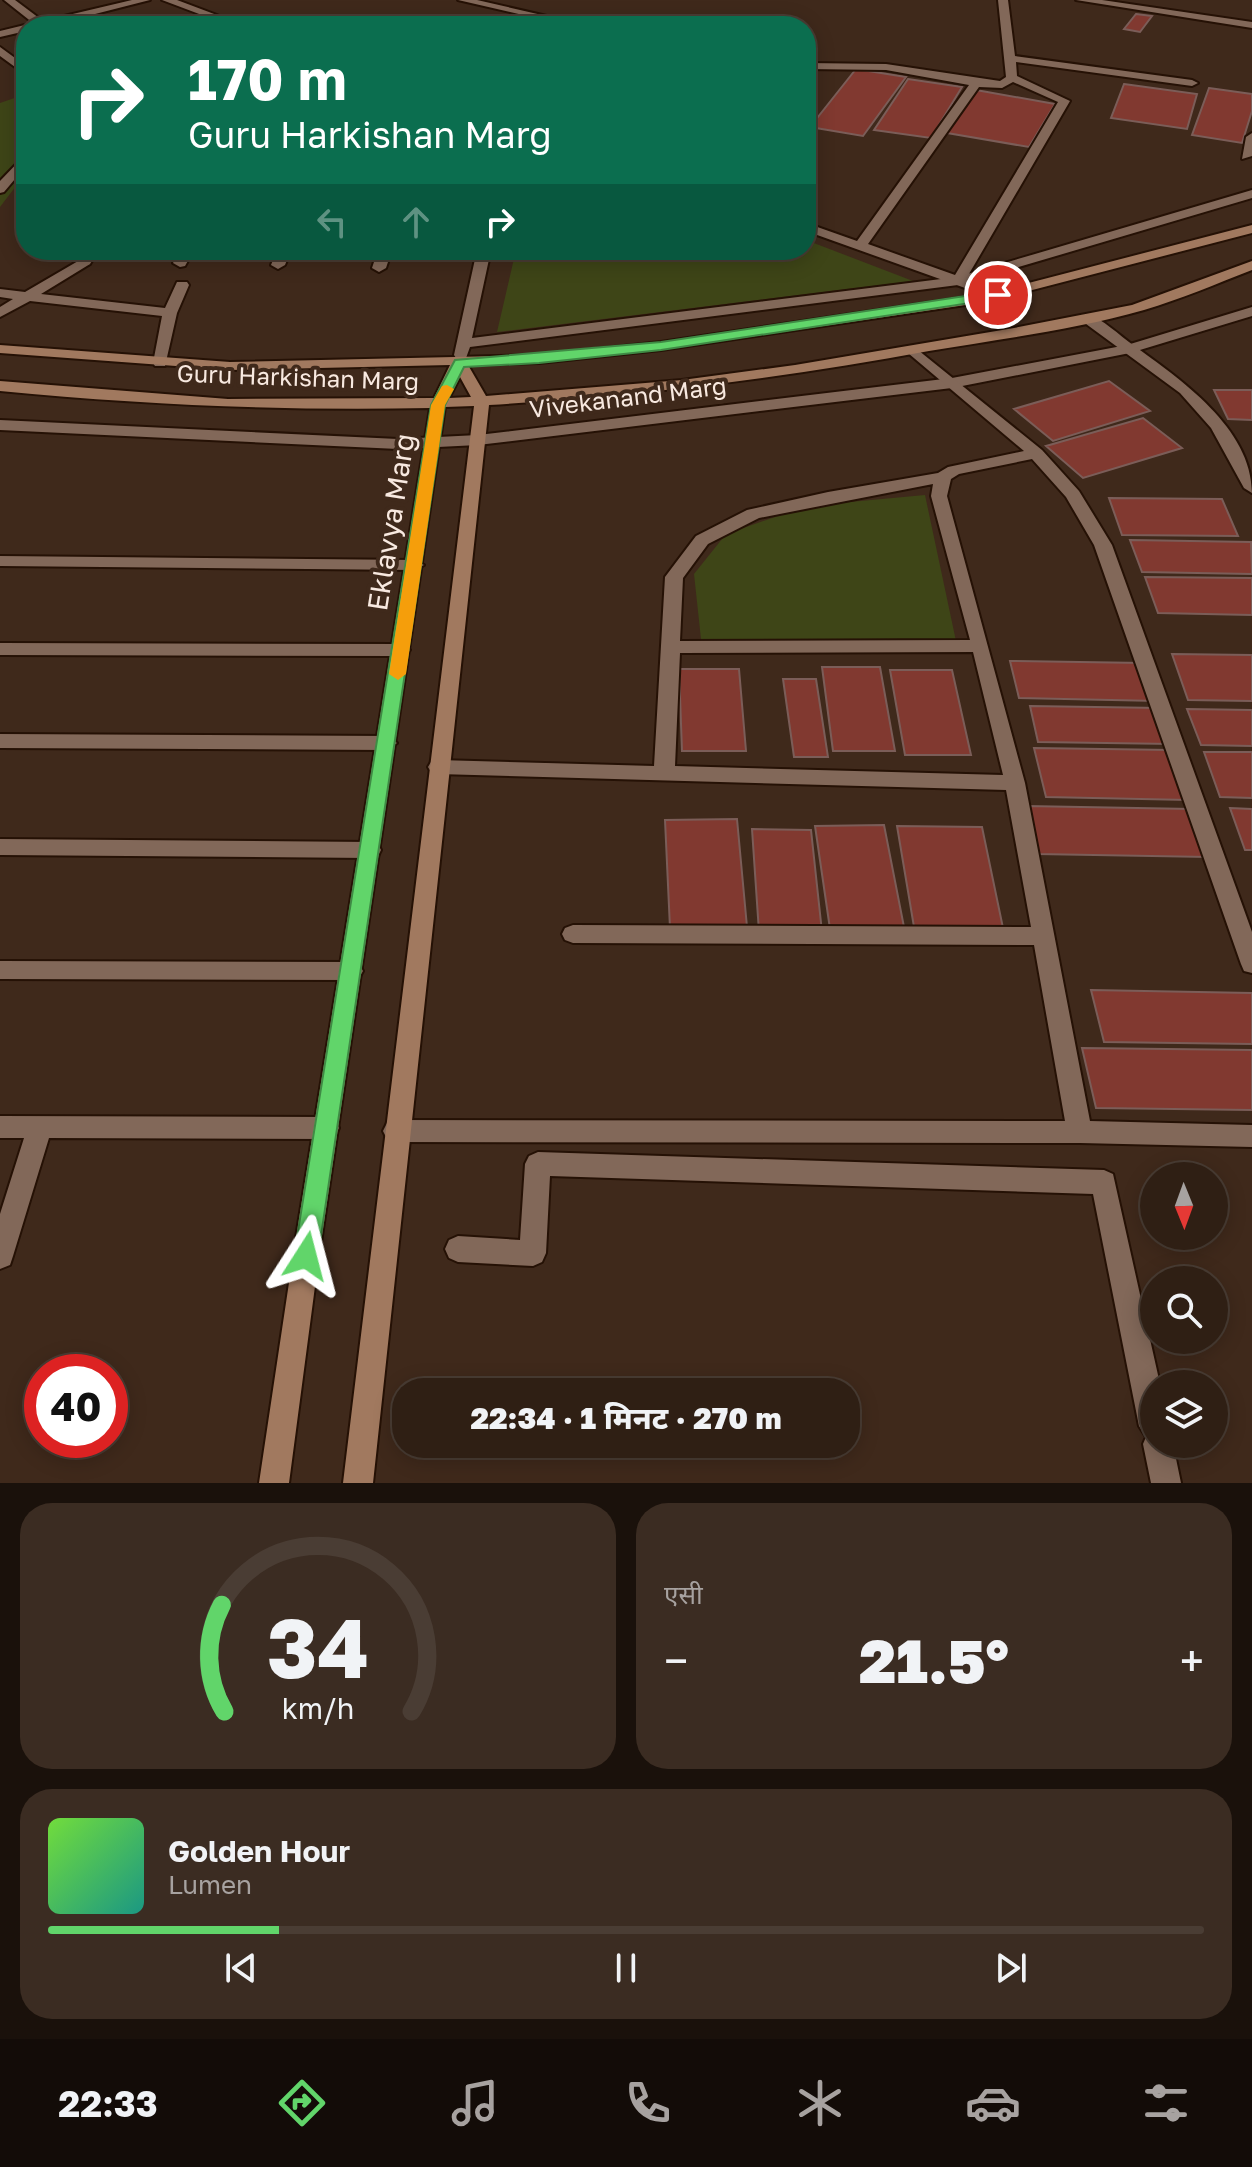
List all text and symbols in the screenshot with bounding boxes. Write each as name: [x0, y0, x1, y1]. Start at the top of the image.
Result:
text: 170 m: [188, 45, 347, 112]
icon: right: [56, 48, 160, 152]
text: Guru Harkishan Marg: [188, 113, 552, 156]
icon: left: [310, 200, 354, 244]
icon: ahead: [394, 200, 438, 244]
icon: right: [478, 200, 522, 244]
pin: [964, 261, 1032, 329]
icon: arrive: [976, 273, 1020, 317]
street label: Guru Harkishan Marg: [176, 358, 420, 395]
street label: Vivekanand Marg: [528, 370, 728, 423]
street label: Eklavya Marg: [360, 431, 421, 613]
north arrow: [1140, 1162, 1228, 1250]
map controls: [1140, 1162, 1228, 1458]
position arrow: [264, 1214, 348, 1298]
button: search: [1140, 1266, 1228, 1354]
speed limit sign: 40: [24, 1354, 128, 1458]
button: layers: [1140, 1370, 1228, 1458]
text: 22:34 · 1 मिनट · 270 m: [470, 1400, 782, 1436]
text: एसी: [664, 1579, 703, 1610]
text: 34: [267, 1596, 369, 1696]
text: 21.5°: [859, 1624, 1009, 1696]
text: −: [664, 1634, 688, 1687]
text: +: [1180, 1634, 1204, 1687]
text: km/h: [282, 1691, 354, 1725]
text: Golden Hour: [168, 1833, 350, 1869]
text: Lumen: [168, 1869, 252, 1900]
icon: previous: [219, 1946, 263, 1990]
icon: pause: [604, 1946, 648, 1990]
icon: next: [989, 1946, 1033, 1990]
icon: directions: [274, 2075, 330, 2131]
icon: music: [447, 2075, 503, 2131]
icon: phone: [620, 2075, 676, 2131]
icon: climate: [792, 2075, 848, 2131]
icon: car: [965, 2075, 1021, 2131]
icon: filters: [1138, 2075, 1194, 2131]
text: 22:33: [58, 2082, 158, 2125]

